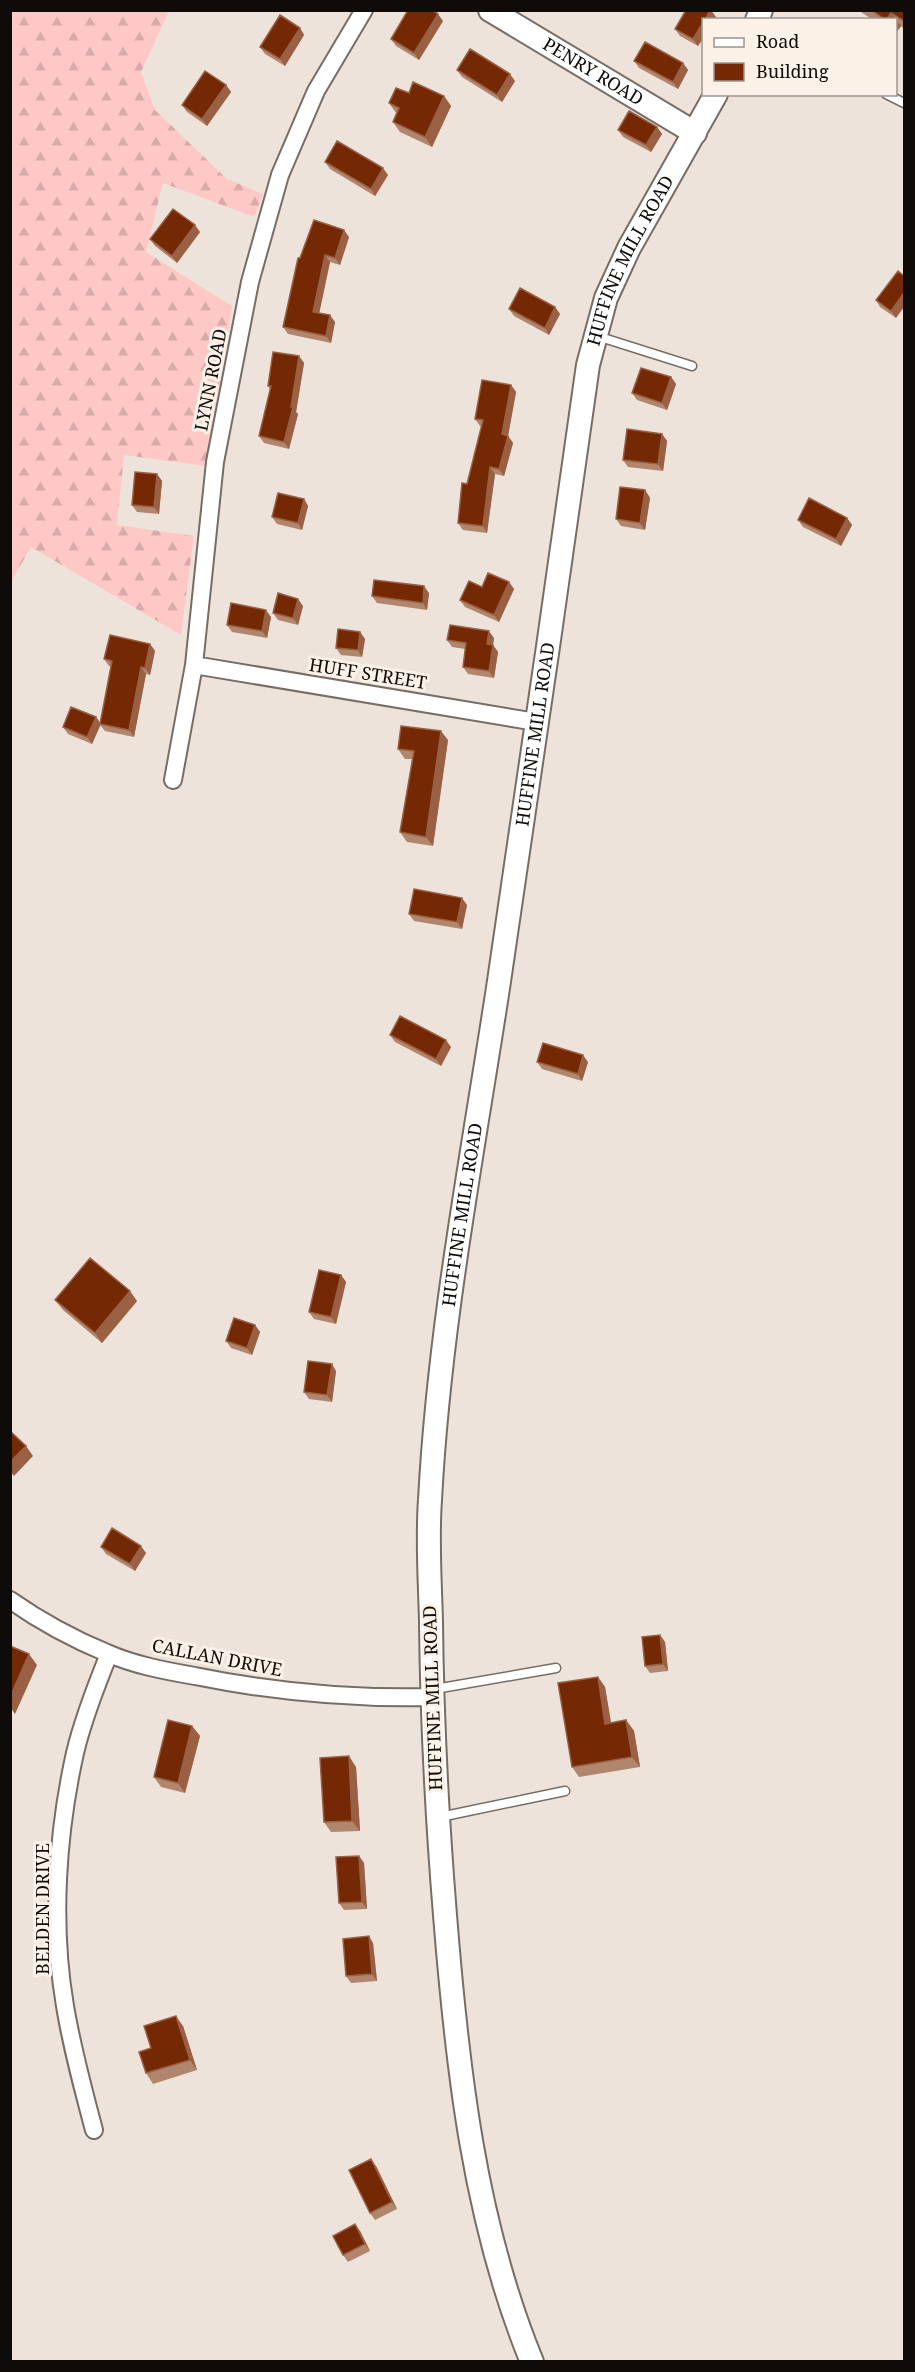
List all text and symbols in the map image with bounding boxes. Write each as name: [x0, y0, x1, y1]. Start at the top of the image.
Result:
legend: [702, 18, 897, 96]
text: Road: [756, 29, 799, 53]
street label: PENRY ROAD: [539, 31, 648, 110]
text: Building: [756, 59, 829, 83]
street label: HUFFINE MILL ROAD: [581, 171, 679, 348]
street label: LYNN ROAD: [188, 327, 232, 433]
street label: HUFFINE MILL ROAD: [509, 641, 559, 828]
street label: HUFF STREET: [308, 652, 429, 694]
street label: HUFFINE MILL ROAD: [436, 1121, 487, 1308]
street label: HUFFINE MILL ROAD: [417, 1605, 447, 1791]
street label: CALLAN DRIVE: [150, 1633, 284, 1681]
street label: BELDEN DRIVE: [30, 1843, 54, 1975]

